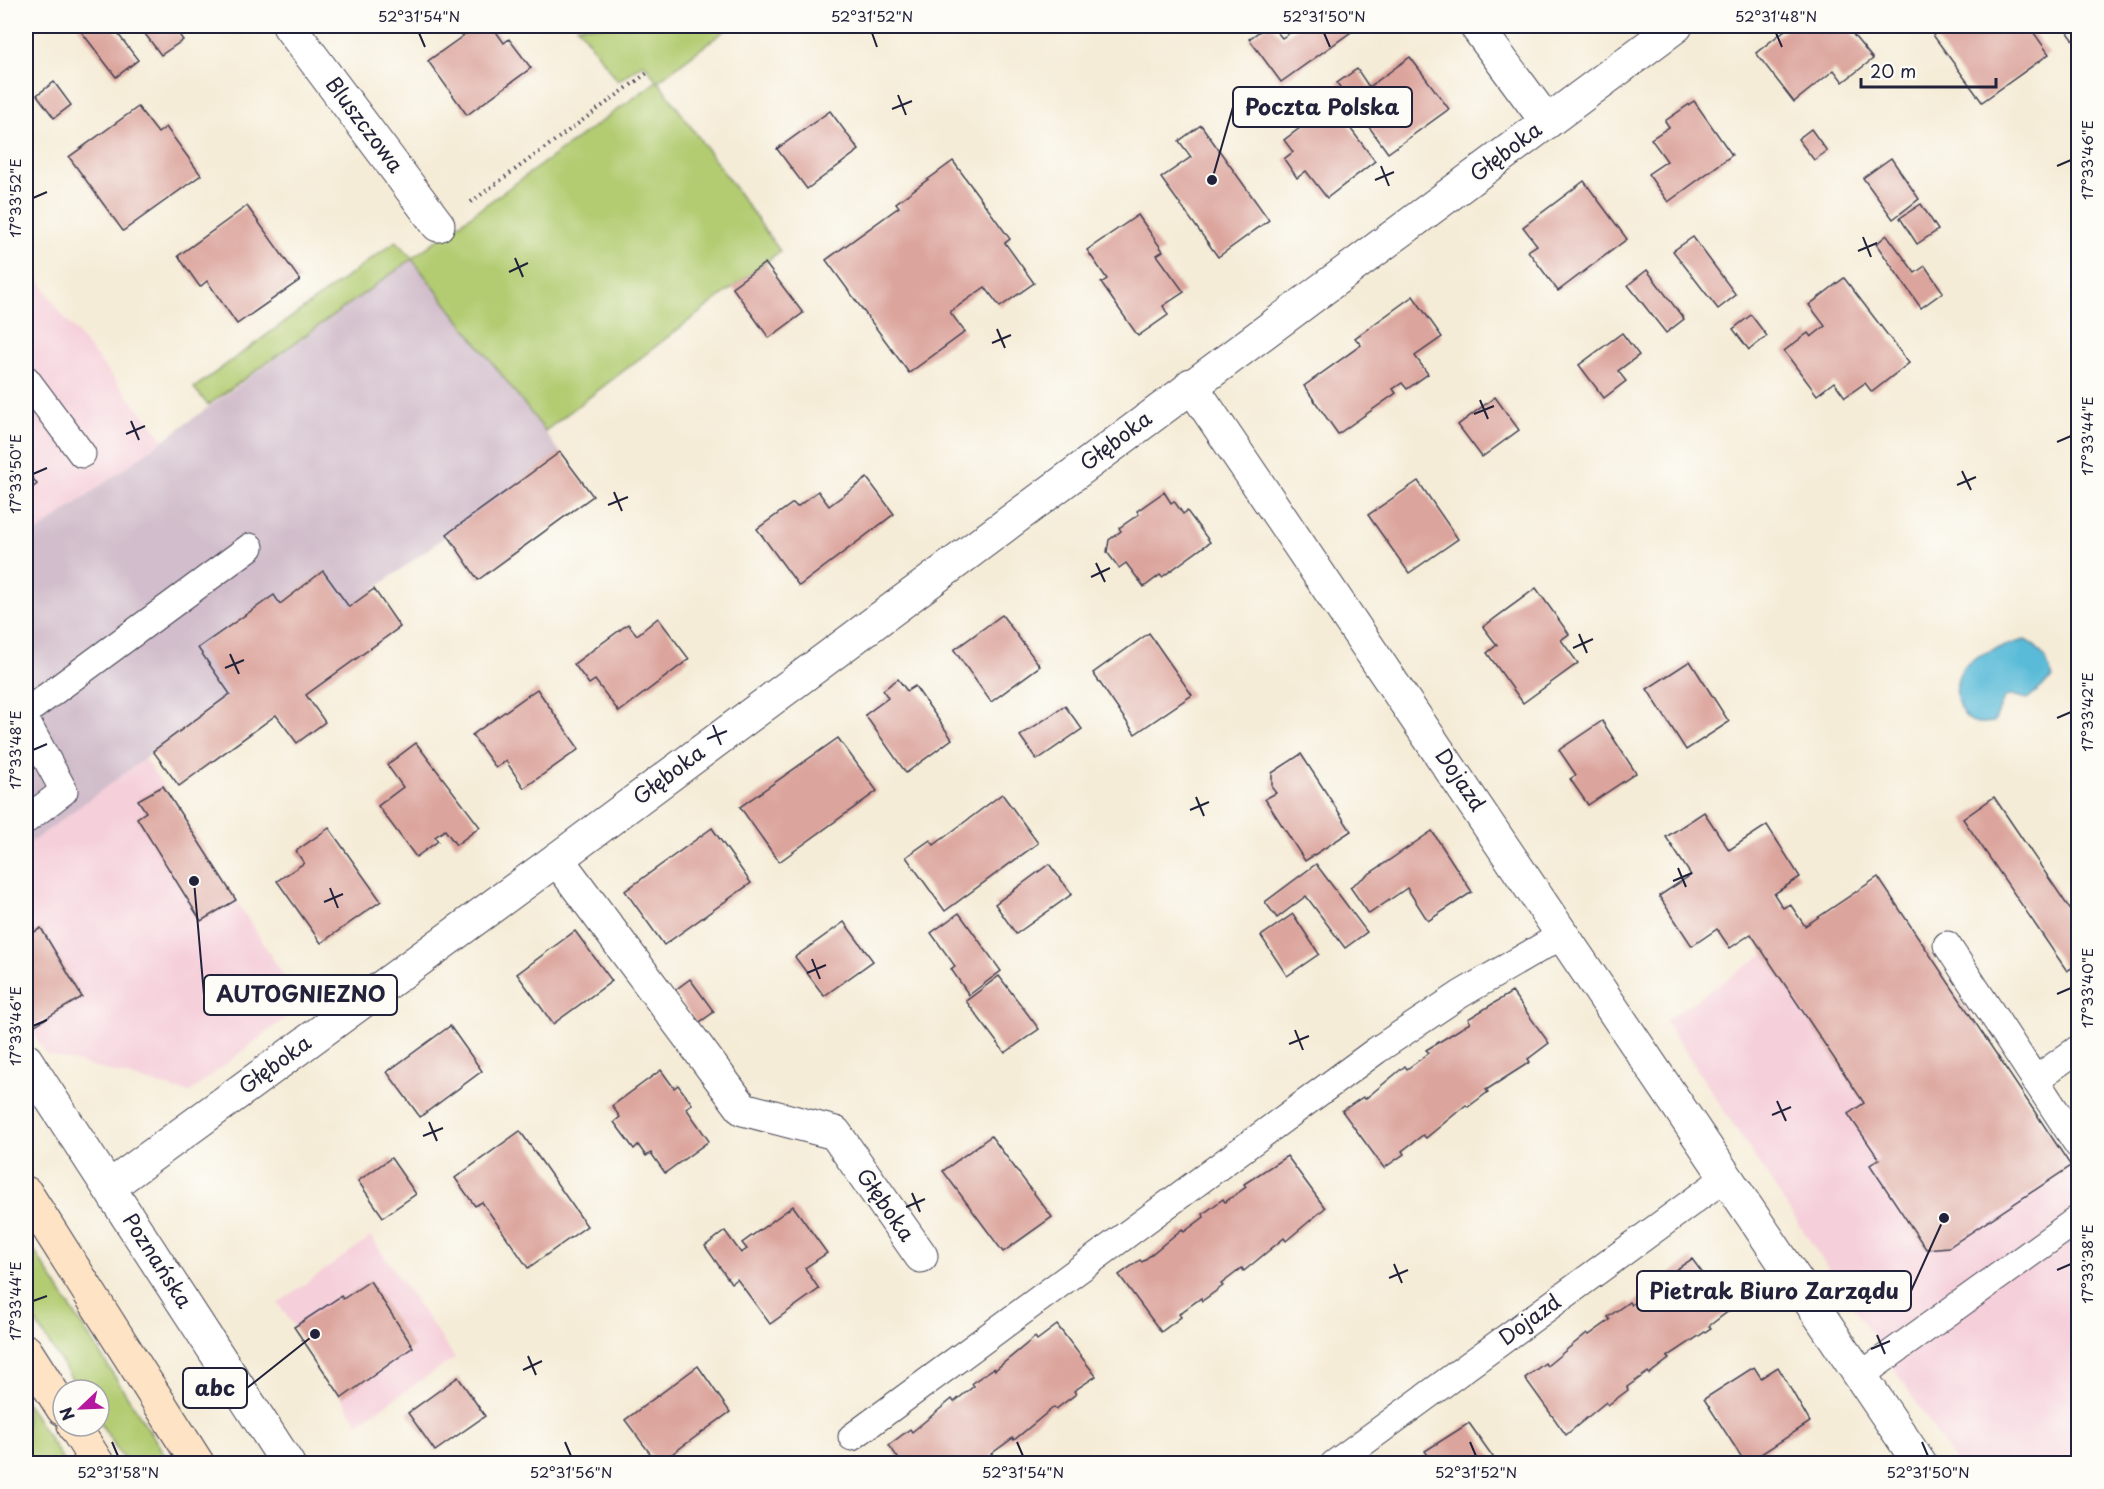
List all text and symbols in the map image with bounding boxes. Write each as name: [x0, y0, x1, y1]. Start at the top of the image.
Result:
text: 52°31'54"N: [378, 4, 460, 27]
text: 52°31'52"N: [831, 4, 913, 27]
text: 52°31'50"N: [1282, 4, 1366, 27]
text: 52°31'48"N: [1735, 4, 1817, 27]
scale bar: [1861, 51, 1996, 89]
text: 20 m: [1870, 57, 1916, 84]
street label: Bluszczowa: [319, 69, 412, 179]
callout: Poczta Polska: [1233, 87, 1412, 127]
text: Poczta Polska: [1245, 89, 1399, 122]
street label: Głęboka: [1462, 113, 1548, 188]
text: 17°33'46"E: [2075, 120, 2098, 200]
text: 17°33'52"E: [3, 158, 26, 238]
text: 17°33'44"E: [2075, 396, 2098, 476]
street label: Głęboka: [1072, 402, 1158, 477]
text: 17°33'50"E: [3, 434, 26, 514]
text: 17°33'42"E: [2075, 672, 2098, 752]
text: 17°33'48"E: [3, 710, 26, 790]
street label: Głęboka: [625, 736, 711, 811]
street label: Dojazd: [1429, 741, 1495, 817]
text: 17°33'40"E: [2075, 948, 2098, 1028]
callout: AUTOGNIEZNO: [204, 975, 397, 1015]
text: AUTOGNIEZNO: [216, 976, 386, 1009]
text: 17°33'46"E: [3, 986, 26, 1066]
street label: Głęboka: [231, 1026, 317, 1101]
street label: Głęboka: [850, 1161, 924, 1247]
street label: Poznańska: [116, 1206, 201, 1314]
text: 17°33'38"E: [2075, 1224, 2098, 1304]
text: 17°33'44"E: [3, 1261, 26, 1341]
callout: Pietrak Biuro Zarządu: [1637, 1271, 1911, 1311]
text: Pietrak Biuro Zarządu: [1649, 1273, 1899, 1306]
street label: Dojazd: [1491, 1285, 1567, 1352]
callout: abc: [183, 1368, 247, 1408]
text: abc: [195, 1370, 235, 1403]
north arrow: [51, 1378, 111, 1438]
text: N: [53, 1404, 80, 1425]
text: 52°31'58"N: [77, 1460, 159, 1483]
text: 52°31'56"N: [529, 1460, 613, 1483]
text: 52°31'54"N: [982, 1460, 1064, 1483]
text: 52°31'52"N: [1435, 1460, 1517, 1483]
text: 52°31'50"N: [1886, 1460, 1970, 1483]

